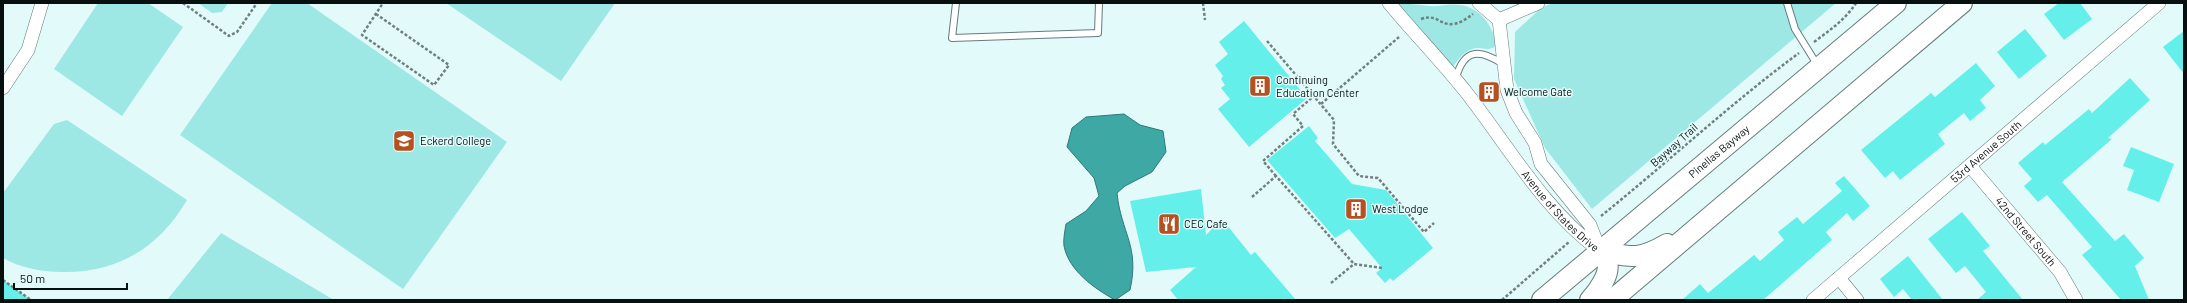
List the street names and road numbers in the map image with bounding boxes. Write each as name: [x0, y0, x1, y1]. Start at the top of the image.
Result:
street label: 53rd Avenue South: [1948, 117, 2024, 185]
street label: Bayway Trail: [1647, 120, 1700, 169]
street label: Pinellas Bayway: [1686, 122, 1752, 180]
street label: Avenue of States Drive: [1520, 168, 1602, 254]
street label: 42nd Street South: [1993, 194, 2059, 269]

